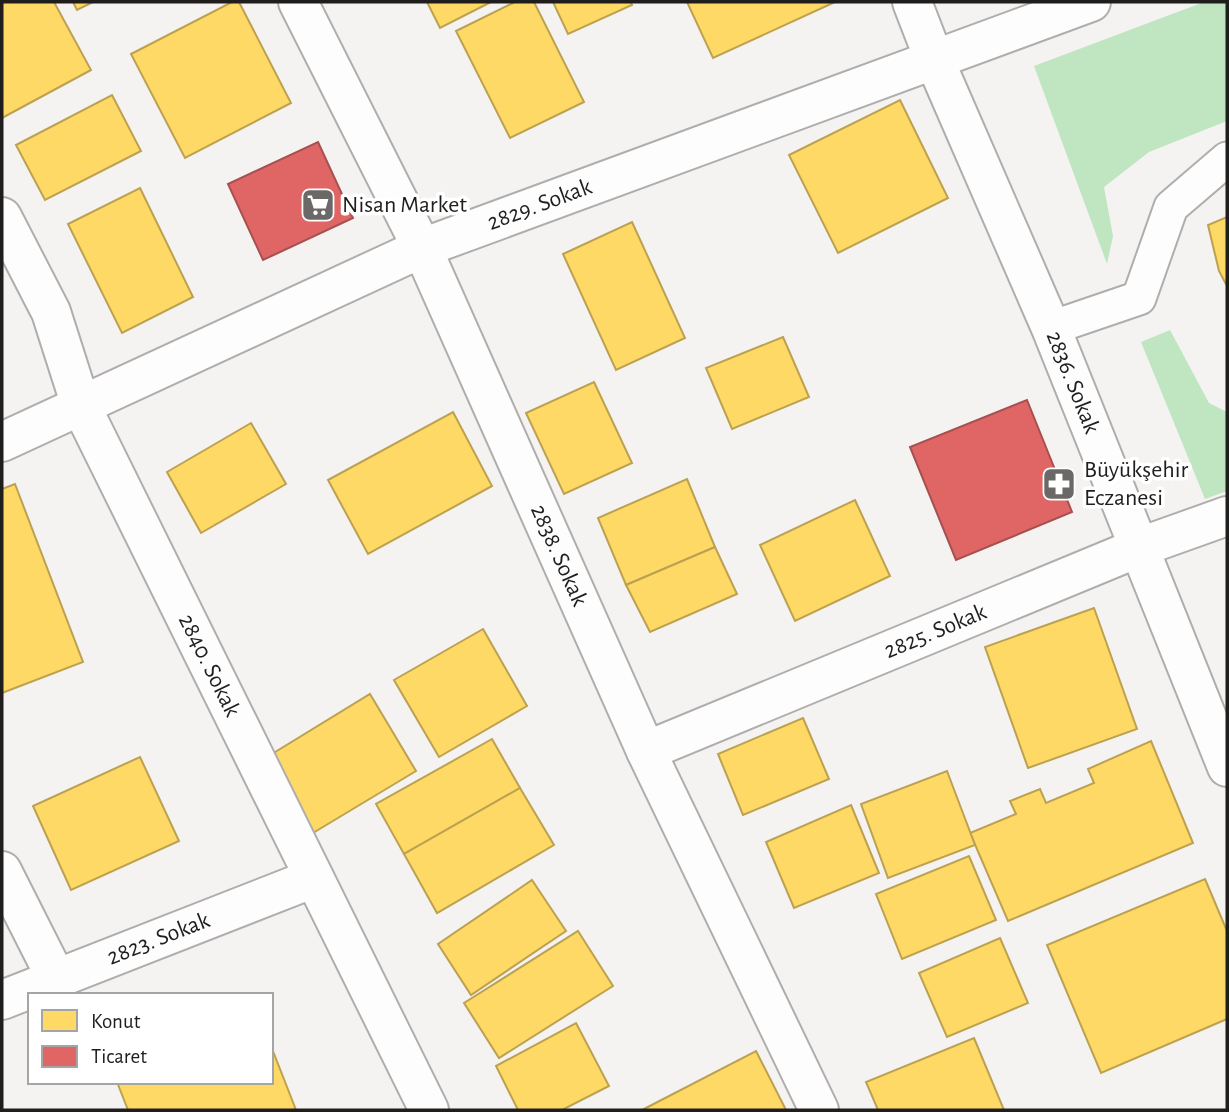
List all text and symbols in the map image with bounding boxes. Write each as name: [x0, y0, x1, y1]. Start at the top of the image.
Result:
street label: 2829. Sokak: [484, 175, 595, 235]
supermarket icon: Nisan Market: [299, 186, 337, 224]
place label: Nisan Market: [342, 193, 467, 217]
street label: 2836. Sokak: [1042, 328, 1104, 437]
place label: Büyükşehir Eczanesi: [1084, 458, 1188, 510]
pharmacy icon: Büyükşehir Eczanesi: [1040, 465, 1078, 503]
street label: 2838. Sokak: [526, 501, 592, 610]
street label: 2825. Sokak: [881, 600, 990, 663]
street label: 2840. Sokak: [174, 610, 245, 721]
street label: 2823. Sokak: [104, 908, 213, 970]
legend: [28, 993, 273, 1084]
text: Konut: [91, 1011, 141, 1032]
text: Ticaret: [91, 1046, 147, 1067]

